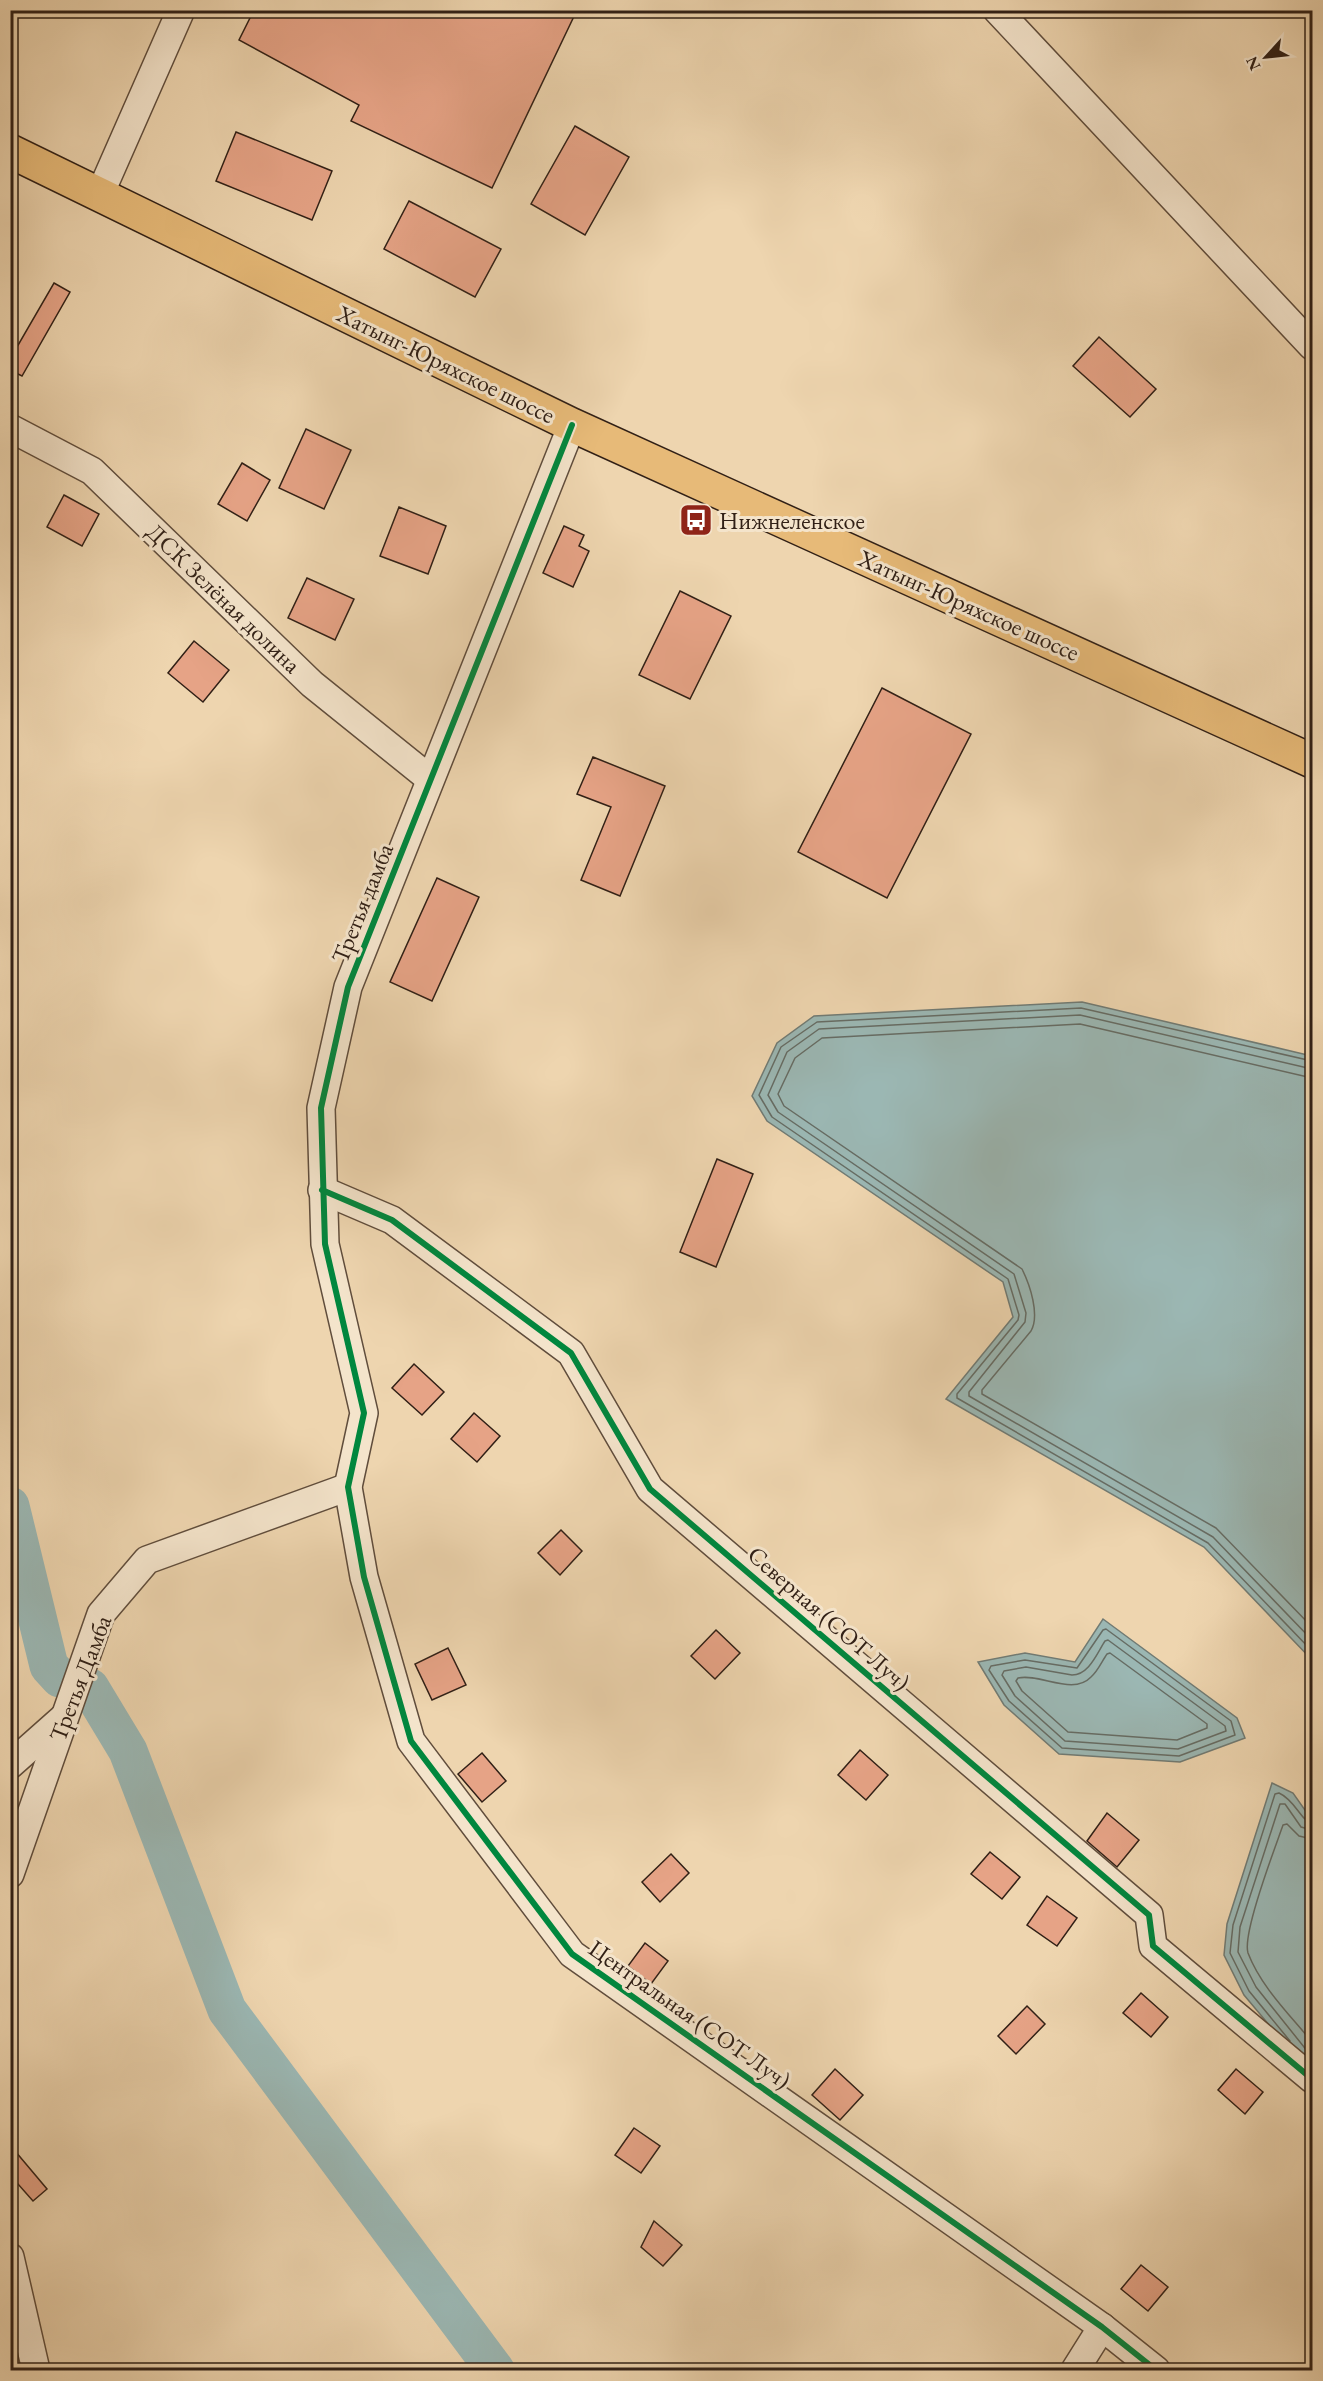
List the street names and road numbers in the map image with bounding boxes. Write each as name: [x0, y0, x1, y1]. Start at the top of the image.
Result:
street label: Хатынг-Юряхское шоссе: [331, 297, 560, 430]
street label: ДСК Зелёная долина: [140, 516, 308, 680]
street label: Хатынг-Юряхское шоссе: [853, 542, 1084, 668]
street label: Третья дамба: [324, 838, 400, 967]
street label: Северная (СОТ Луч): [741, 1539, 917, 1697]
street label: Третья Дамба: [42, 1610, 118, 1745]
street label: Центральная (СОТ Луч): [583, 1933, 797, 2095]

